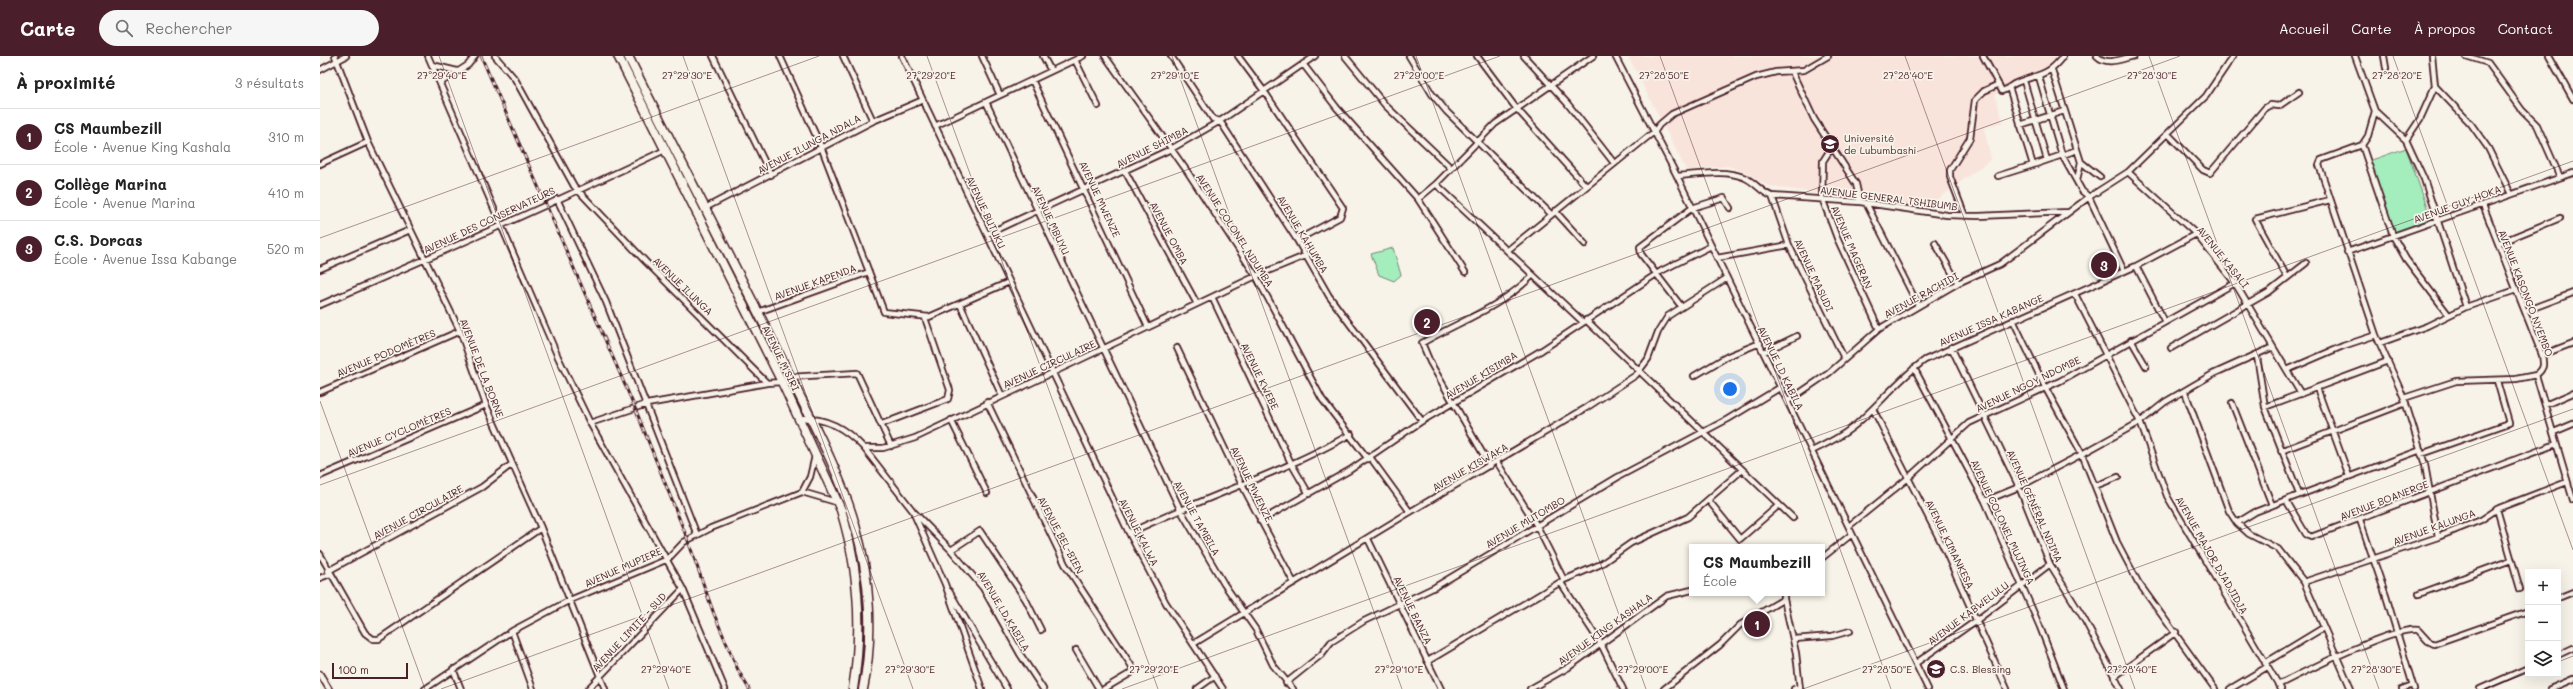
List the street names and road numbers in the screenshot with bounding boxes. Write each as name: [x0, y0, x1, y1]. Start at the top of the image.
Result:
street label: AVENUE ILUNGA NDALA: [755, 111, 863, 177]
street label: AVENUE SHIMBA: [1114, 123, 1190, 171]
street label: AVENUE MWENZE: [1076, 158, 1124, 240]
street label: AVENUE COLONEL NDUMBA: [1193, 171, 1277, 289]
street label: AVENUE BUTUKU: [963, 174, 1009, 250]
street label: AVENUE GUY HOKA: [2411, 182, 2503, 226]
street label: AVENUE DES CONSERVATEURS: [421, 183, 558, 257]
street label: AVENUE MBUYU: [1029, 183, 1073, 257]
street label: AVENUE GENERAL TSHIBUMB: [1819, 183, 1959, 213]
street label: AVENUE KAHUMBA: [1274, 192, 1332, 276]
street label: AVENUE OMBA: [1146, 199, 1192, 267]
street label: AVENUE MAGERAN: [1828, 203, 1876, 291]
street label: AVENUE KASALI: [2194, 223, 2253, 291]
street label: AVENUE KASONGO NYEMBO: [2495, 228, 2557, 358]
street label: AVENUE MASUDI: [1791, 236, 1837, 314]
street label: AVENUE ILUNGA: [650, 254, 716, 318]
street label: AVENUE KAPENDA: [772, 261, 858, 303]
street label: AVENUE RACHIDI: [1881, 268, 1961, 321]
street label: AVENUE ISSA KABANGE: [1937, 291, 2046, 349]
street label: AVENUE DE LA BORNE: [457, 316, 508, 420]
street label: AVENUE M'SIRI: [759, 323, 803, 394]
street label: AVENUE LD KABILA: [1755, 324, 1807, 412]
street label: AVENUE PODOMÈTRES: [334, 326, 438, 380]
street label: AVENUE CIRCULAIRE: [1000, 336, 1098, 392]
street label: AVENUE KWEBE: [1238, 340, 1282, 412]
street label: AVENUE KISIMBA: [1442, 348, 1520, 402]
street label: AVENUE NGOY NDOMBE: [1973, 352, 2083, 416]
street label: AVENUE CYCLOMÈTRES: [345, 404, 453, 460]
street label: AVENUE KISWAKA: [1430, 440, 1511, 494]
street label: AVENUE MWENZE: [1228, 444, 1277, 525]
street label: AVENUE GÉNÉRAL NDIMA: [2004, 447, 2066, 565]
street label: AVENUE COLONEL MUJINGA: [1968, 457, 2038, 587]
street label: AVENUE BOANERGE: [2337, 476, 2431, 523]
street label: AVENUE TAMBILA: [1171, 478, 1223, 558]
street label: AVENUE CIRCULAIRE: [370, 481, 466, 543]
street label: AVENUE MUTOMBO: [1482, 493, 1568, 551]
street label: AVENUE BEL-BIEN: [1035, 494, 1087, 576]
street label: AVENUE MAJOR DJADJIDJA: [2172, 494, 2252, 616]
street label: AVENUE KALWA: [1116, 496, 1162, 568]
street label: AVENUE KIMANKESA: [1922, 497, 1978, 591]
street label: AVENUE KALUNGA: [2391, 505, 2477, 548]
street label: AVENUE MUPIERE: [582, 544, 664, 590]
street label: AVENUE LD KABILA: [974, 568, 1034, 654]
street label: AVENUE BANZA: [1390, 573, 1436, 647]
street label: AVENUE KABWELULU: [1925, 578, 2011, 648]
street label: AVENUE LIMITE - SUD: [589, 589, 670, 675]
street label: AVENUE KING KASHALA: [1555, 590, 1655, 668]

